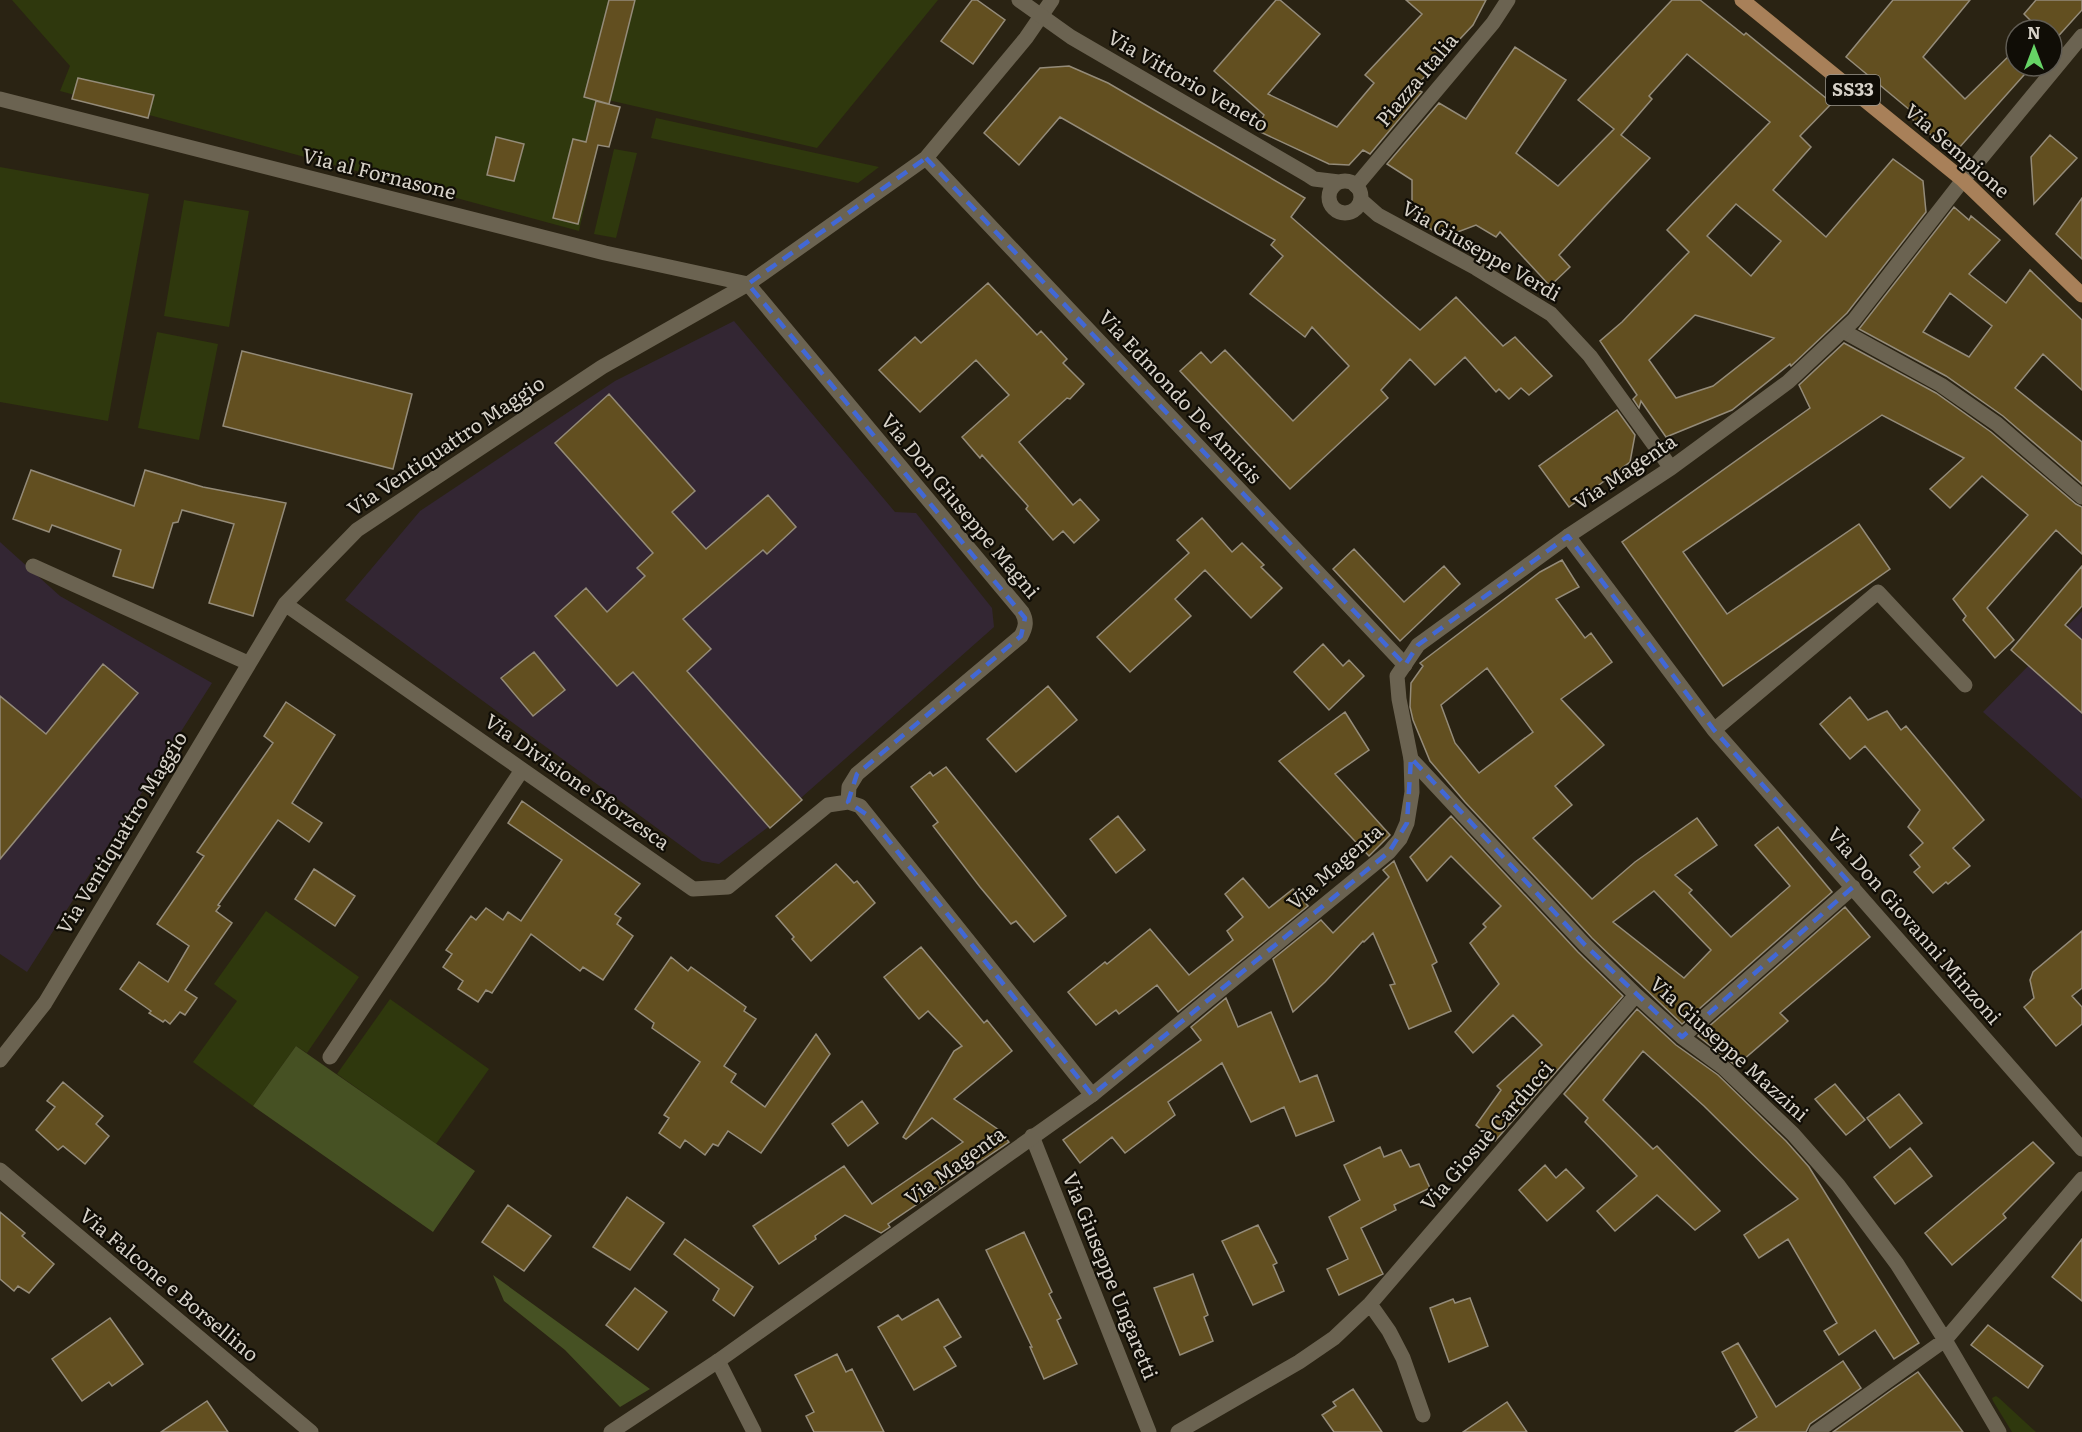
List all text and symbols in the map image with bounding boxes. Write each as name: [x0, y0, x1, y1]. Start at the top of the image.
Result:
north arrow: [2004, 18, 2064, 78]
text: N: [2027, 20, 2041, 44]
street label: Via Vittorio Veneto: [1103, 21, 1275, 138]
street label: Piazza Italia: [1367, 25, 1464, 132]
road number: SS33: [1826, 75, 1880, 105]
street label: Via Sempione: [1899, 95, 2018, 204]
street label: Via al Fornasone: [299, 138, 460, 206]
street label: Via Giuseppe Verdi: [1397, 191, 1568, 307]
street label: Via Edmondo De Amicis: [1093, 302, 1270, 489]
street label: Via Ventiquattro Maggio: [340, 367, 550, 522]
street label: Via Don Giuseppe Magni: [875, 405, 1048, 604]
street label: Via Magenta: [1566, 425, 1682, 516]
street label: Via Divisione Sforzesca: [479, 705, 677, 856]
street label: Via Ventiquattro Maggio: [47, 724, 193, 939]
street label: Via Magenta: [1279, 815, 1388, 916]
street label: Via Don Giovanni Minzoni: [1821, 819, 2010, 1030]
street label: Via Giuseppe Mazzini: [1644, 968, 1817, 1127]
street label: Via Giosuè Carducci: [1412, 1053, 1559, 1216]
street label: Via Magenta: [897, 1117, 1011, 1211]
street label: Via Giuseppe Ungaretti: [1057, 1167, 1167, 1384]
street label: Via Falcone e Borsellino: [74, 1199, 267, 1368]

